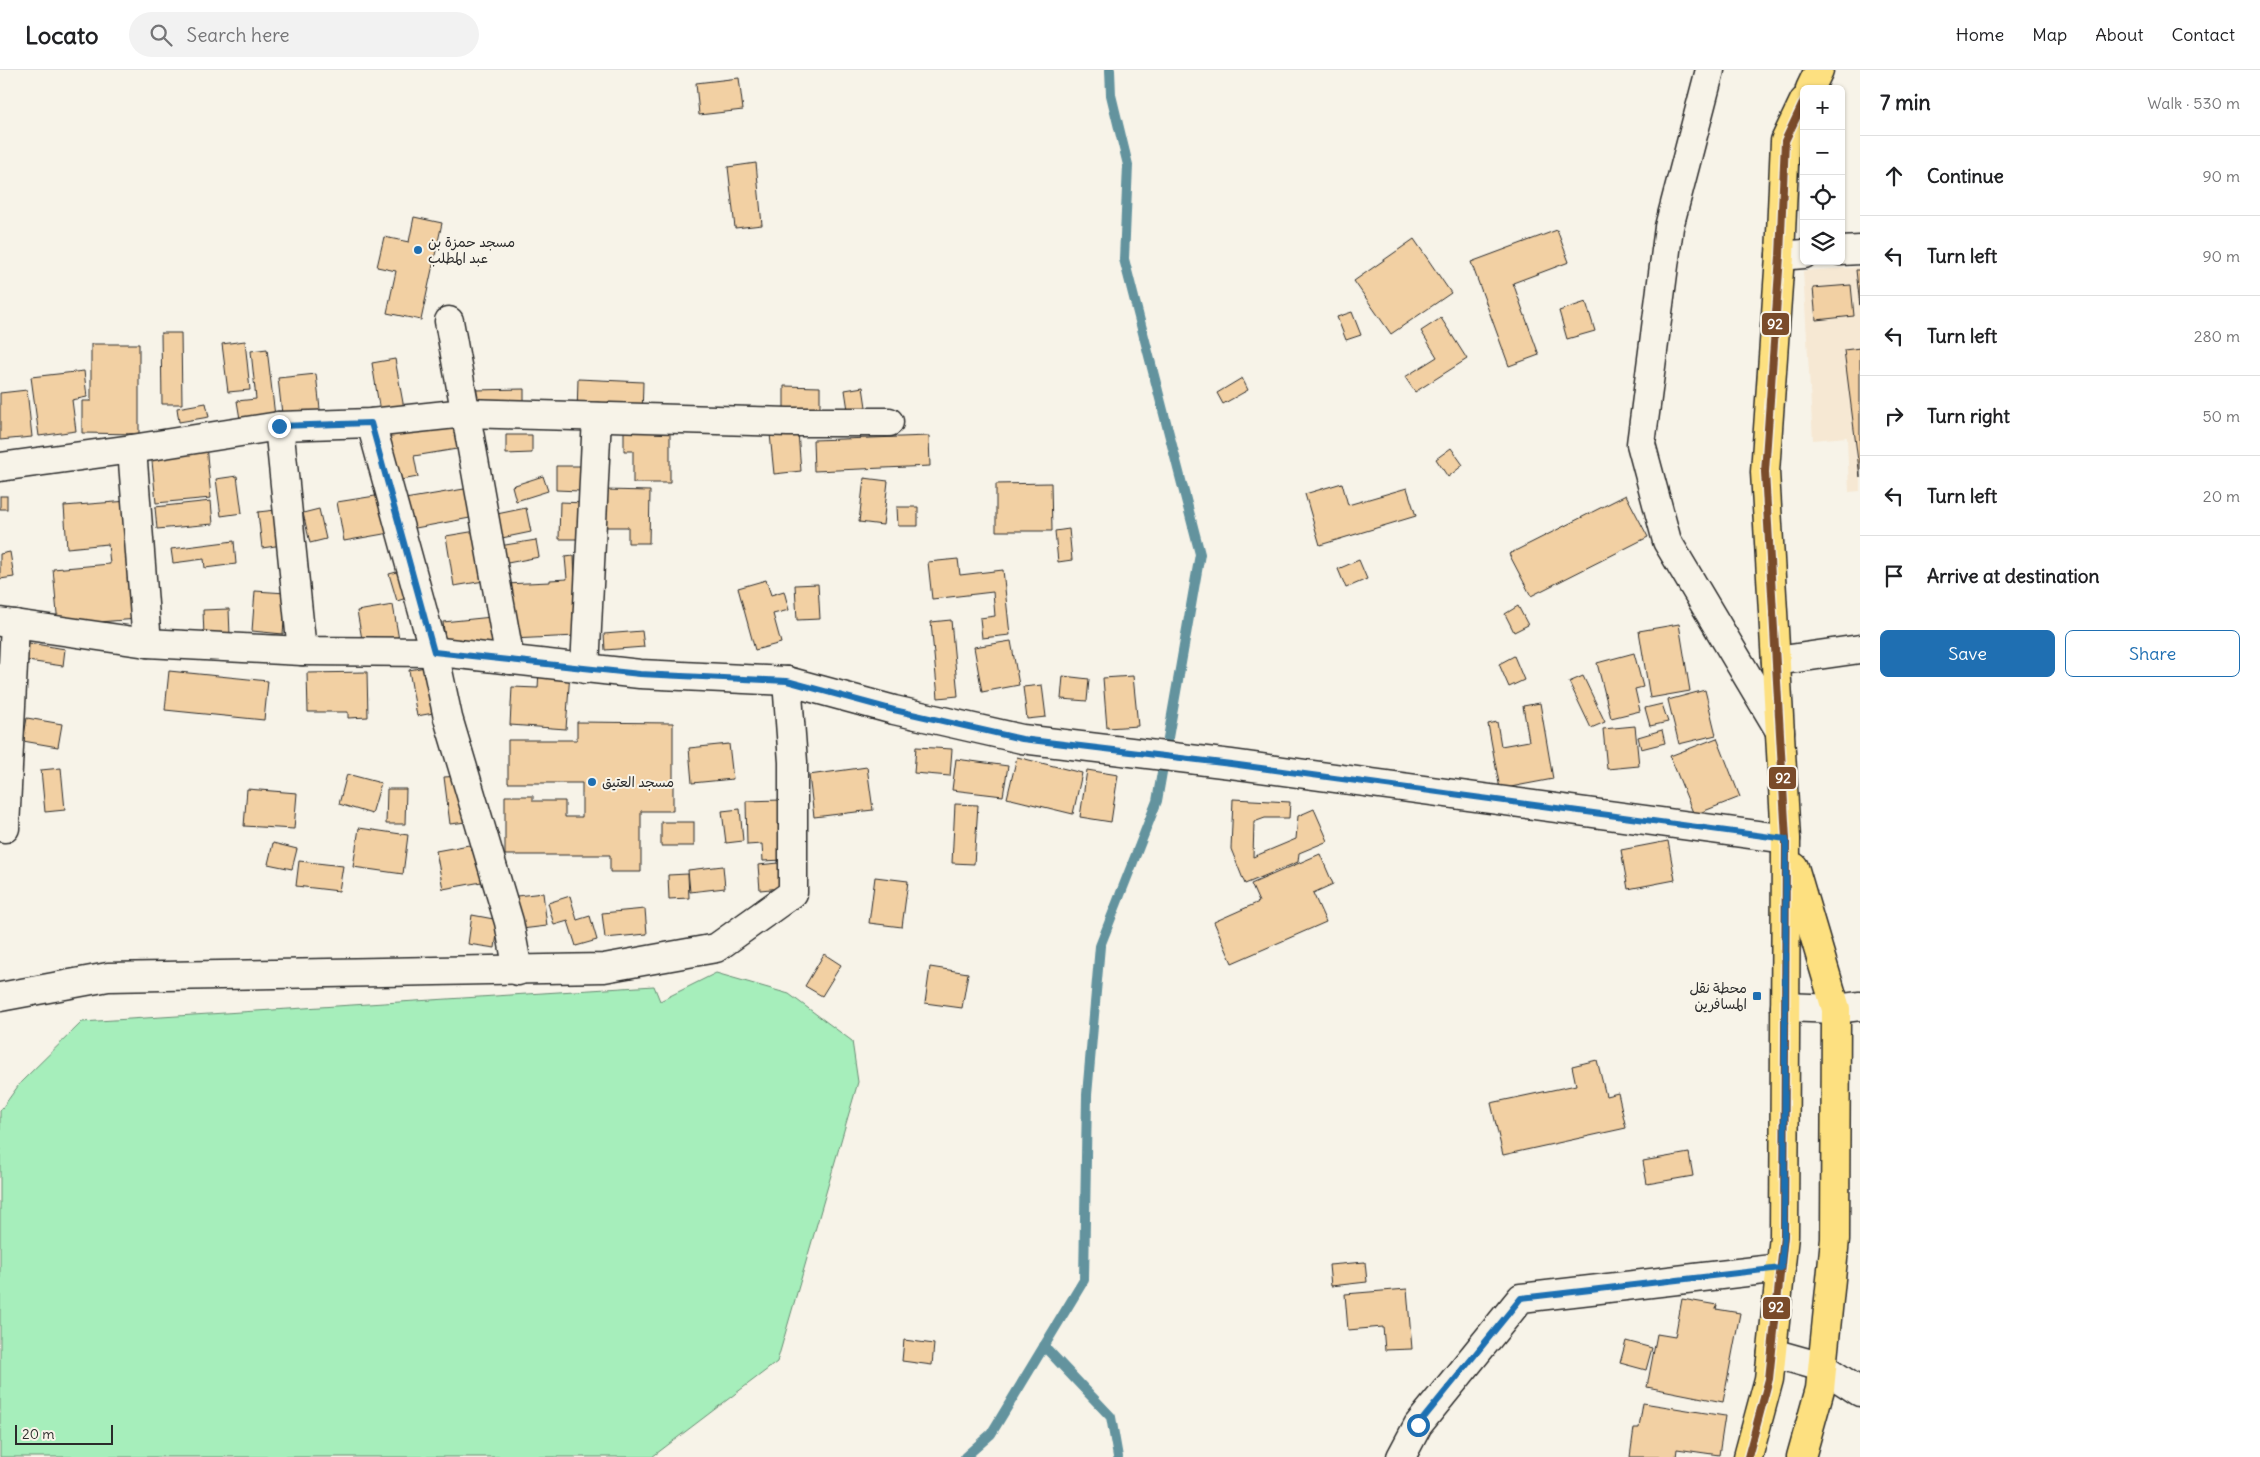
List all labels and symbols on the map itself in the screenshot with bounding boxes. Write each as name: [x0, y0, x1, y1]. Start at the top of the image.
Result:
place label: مسجد حمزة بن عبد المطلب: [428, 233, 515, 267]
marker: مسجد حمزة بن عبد المطلب: [412, 244, 424, 256]
line badge: 92: [1761, 312, 1790, 336]
text: 92: [1767, 315, 1783, 333]
route end: [268, 415, 291, 438]
line badge: 92: [1768, 766, 1797, 790]
text: 92: [1775, 769, 1791, 787]
place label: مسجد العتيق: [602, 773, 674, 791]
marker: مسجد العتيق: [586, 776, 598, 788]
place label: محطة نقل المسافرين: [1690, 979, 1747, 1013]
marker: محطة نقل المسافرين: [1751, 990, 1763, 1002]
line badge: 92: [1762, 1296, 1791, 1320]
text: 92: [1768, 1298, 1784, 1316]
route start: [1407, 1414, 1430, 1437]
scale bar: [15, 1422, 112, 1445]

